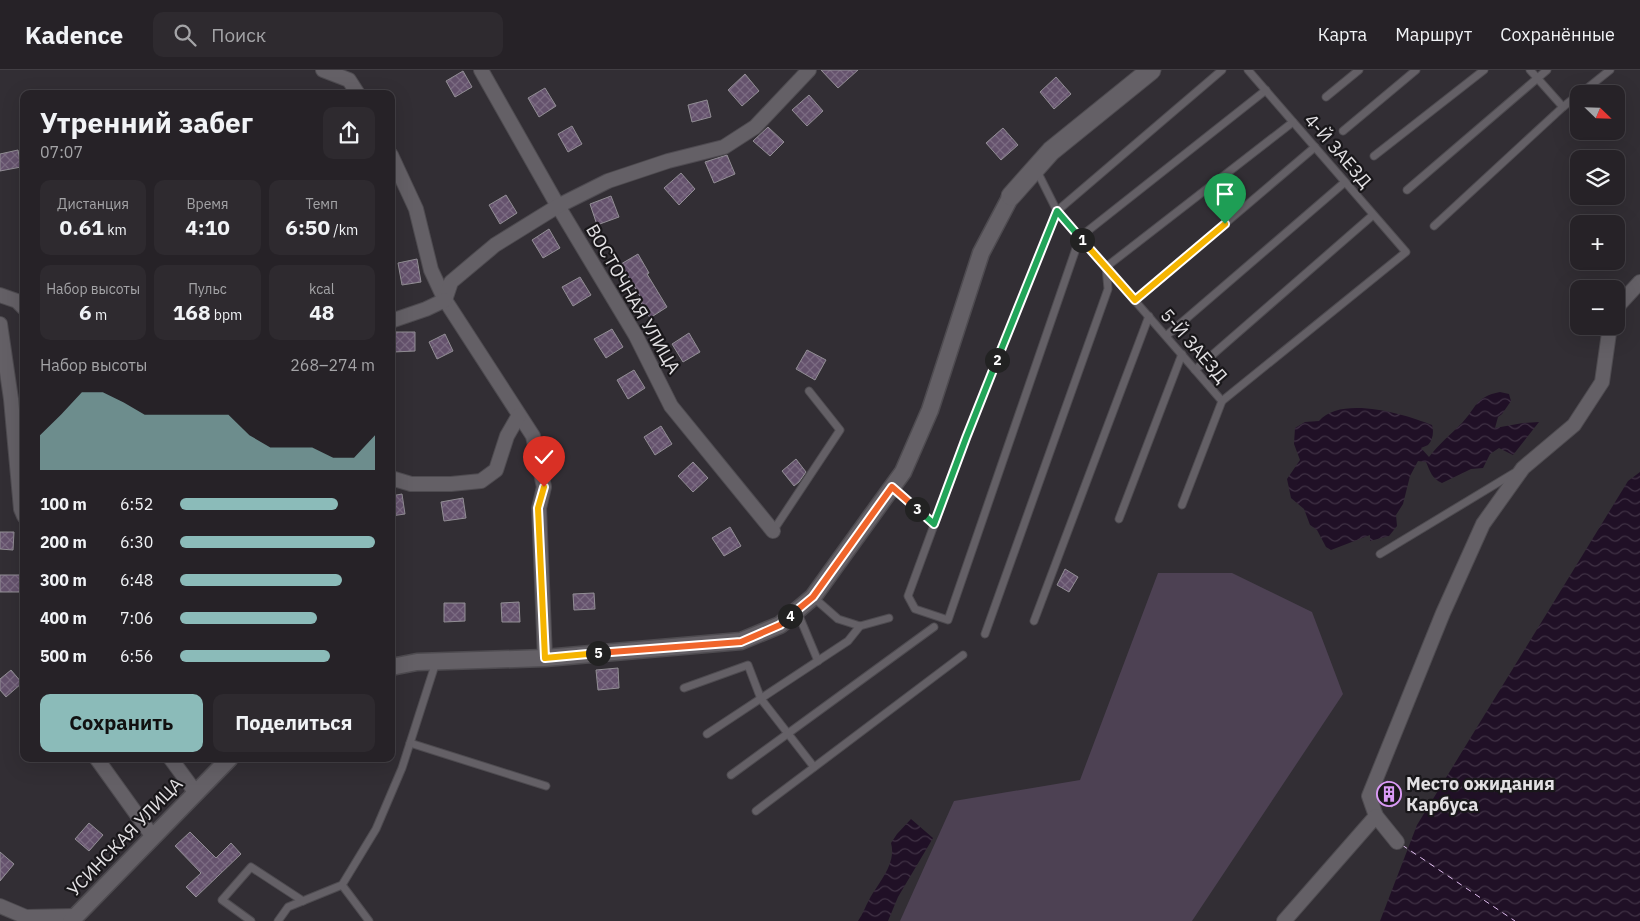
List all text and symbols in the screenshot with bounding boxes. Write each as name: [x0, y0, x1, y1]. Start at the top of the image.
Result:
search box: [153, 12, 503, 57]
text: Kadence: [25, 19, 123, 51]
icon: search: [171, 21, 199, 49]
text: Поиск: [211, 23, 266, 47]
text: Карта: [1318, 23, 1367, 46]
text: Маршрут: [1395, 23, 1472, 46]
text: Сохранённые: [1500, 23, 1615, 46]
north arrow: [1570, 85, 1625, 140]
map controls: [1570, 85, 1625, 335]
text: Утренний забег: [40, 104, 253, 141]
button: share: [323, 107, 375, 159]
street label: 4-Й ЗАЕЗД: [1300, 109, 1377, 193]
text: 07:07: [40, 142, 83, 162]
button: layers: [1570, 150, 1625, 205]
pin: [1204, 173, 1246, 224]
icon: arrive: [1211, 180, 1239, 208]
text: Дистанция: [57, 195, 129, 213]
text: Время: [186, 195, 229, 213]
text: Темп: [306, 195, 338, 213]
text: 0.61: [60, 213, 104, 241]
text: 4:10: [185, 213, 230, 241]
text: 6:50: [285, 213, 330, 241]
button: +: [1570, 215, 1625, 270]
street label: ВОСТОЧНАЯ УЛИЦА: [581, 220, 686, 378]
text: km: [104, 221, 127, 239]
text: /km: [330, 221, 358, 239]
pin: 1: [1070, 228, 1094, 252]
text: 1: [1078, 231, 1087, 249]
text: Набор высоты: [46, 280, 140, 298]
text: Пульс: [188, 280, 227, 298]
text: kcal: [309, 280, 335, 298]
button: −: [1570, 280, 1625, 335]
text: 6: [79, 298, 92, 326]
text: 168: [173, 298, 211, 326]
text: 48: [309, 298, 334, 326]
street label: 5-Й ЗАЕЗД: [1156, 304, 1233, 388]
text: m: [92, 306, 107, 324]
text: bpm: [211, 306, 242, 324]
pin: 2: [984, 348, 1010, 372]
text: 2: [993, 351, 1002, 369]
text: Набор высоты: [40, 355, 147, 375]
text: 268–274 m: [290, 355, 375, 375]
pin: [523, 436, 565, 487]
icon: check: [530, 443, 558, 471]
text: 100 m: [40, 494, 87, 514]
text: 6:52: [120, 494, 153, 514]
pin: 3: [904, 496, 930, 522]
text: 3: [913, 500, 922, 518]
text: 200 m: [40, 532, 87, 552]
text: 6:30: [120, 532, 153, 552]
text: 300 m: [40, 570, 87, 590]
text: 6:48: [120, 570, 153, 590]
pin: 4: [778, 604, 802, 628]
text: 4: [786, 607, 795, 625]
text: 400 m: [40, 608, 87, 628]
text: 7:06: [120, 608, 153, 628]
pin: 5: [586, 640, 610, 666]
text: 5: [594, 644, 603, 662]
text: 500 m: [40, 646, 87, 666]
text: 6:56: [120, 646, 153, 666]
button: Сохранить: [40, 694, 203, 752]
button: Поделиться: [213, 694, 375, 752]
street label: УСИНСКАЯ УЛИЦА: [62, 772, 188, 901]
place label: Место ожидания Карбуса: [1406, 772, 1555, 816]
building icon: Место ожидания Карбуса: [1376, 781, 1402, 807]

